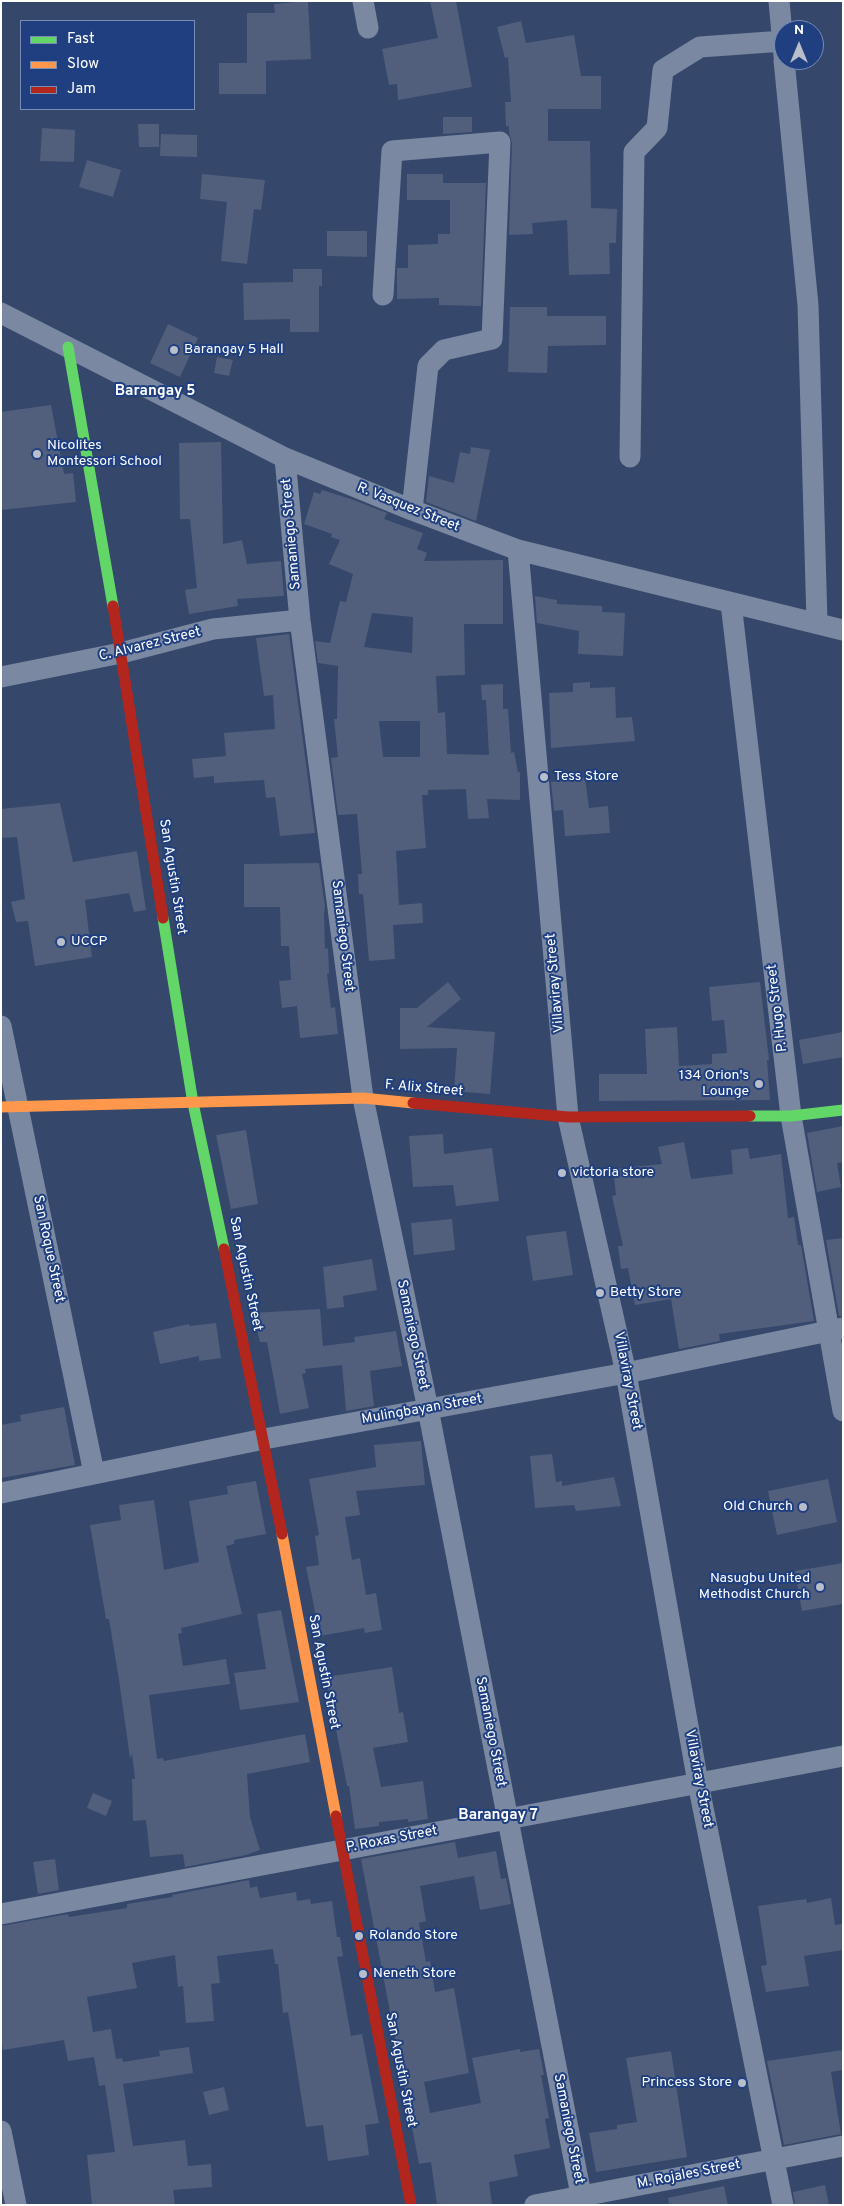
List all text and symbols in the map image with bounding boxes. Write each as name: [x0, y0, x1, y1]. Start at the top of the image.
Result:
legend: [20, 20, 195, 110]
north arrow: [774, 20, 824, 70]
text: N: [794, 22, 804, 39]
text: Fast: [67, 30, 95, 49]
text: Slow: [67, 55, 99, 74]
text: Jam: [67, 80, 96, 99]
place label: Barangay 5 Hall: [184, 342, 284, 358]
marker: Barangay 5 Hall: [168, 344, 180, 356]
district label: Barangay 5: [115, 383, 195, 401]
place label: Nicolites Montessori School: [47, 438, 162, 471]
marker: Nicolites Montessori School: [31, 448, 43, 460]
street label: Samaniego Street: [279, 477, 305, 591]
street label: R. Vasquez Street: [354, 480, 462, 536]
street label: C. Alvarez Street: [97, 624, 203, 666]
place label: Tess Store: [554, 769, 618, 785]
marker: Tess Store: [538, 771, 550, 783]
street label: San Agustin Street: [155, 818, 189, 936]
street label: Samaniego Street: [327, 879, 357, 993]
street label: Villaviray Street: [543, 933, 569, 1033]
place label: UCCP: [71, 934, 107, 950]
marker: UCCP: [55, 936, 67, 948]
street label: P. Hugo Street: [764, 963, 792, 1053]
place label: 134 Orion's Lounge: [679, 1068, 749, 1100]
street label: F. Alix Street: [384, 1077, 464, 1101]
marker: 134 Orion's Lounge: [753, 1078, 765, 1090]
place label: victoria store: [572, 1165, 654, 1181]
marker: victoria store: [556, 1167, 568, 1179]
street label: San Roque Street: [28, 1194, 68, 1304]
street label: San Agustin Street: [225, 1215, 265, 1333]
street label: Samaniego Street: [392, 1278, 432, 1392]
place label: Betty Store: [610, 1285, 681, 1301]
marker: Betty Store: [594, 1287, 606, 1299]
street label: Villaviray Street: [609, 1330, 645, 1432]
street label: Mulingbayan Street: [360, 1391, 484, 1429]
place label: Old Church: [723, 1499, 793, 1515]
marker: Old Church: [797, 1501, 809, 1513]
place label: Nasugbu United Methodist Church: [699, 1571, 810, 1604]
marker: Nasugbu United Methodist Church: [814, 1581, 826, 1593]
street label: San Agustin Street: [304, 1613, 342, 1731]
street label: Samaniego Street: [471, 1675, 509, 1789]
street label: Villaviray Street: [680, 1728, 716, 1830]
district label: Barangay 7: [458, 1807, 538, 1825]
street label: P. Roxas Street: [345, 1823, 439, 1857]
place label: Rolando Store: [369, 1928, 458, 1944]
marker: Rolando Store: [353, 1930, 365, 1942]
place label: Neneth Store: [373, 1966, 456, 1982]
marker: Neneth Store: [357, 1968, 369, 1980]
street label: San Agustin Street: [381, 2011, 419, 2129]
street label: Samaniego Street: [549, 2072, 587, 2186]
place label: Princess Store: [641, 2075, 732, 2091]
marker: Princess Store: [736, 2077, 748, 2089]
street label: M. Rojales Street: [636, 2157, 742, 2193]

